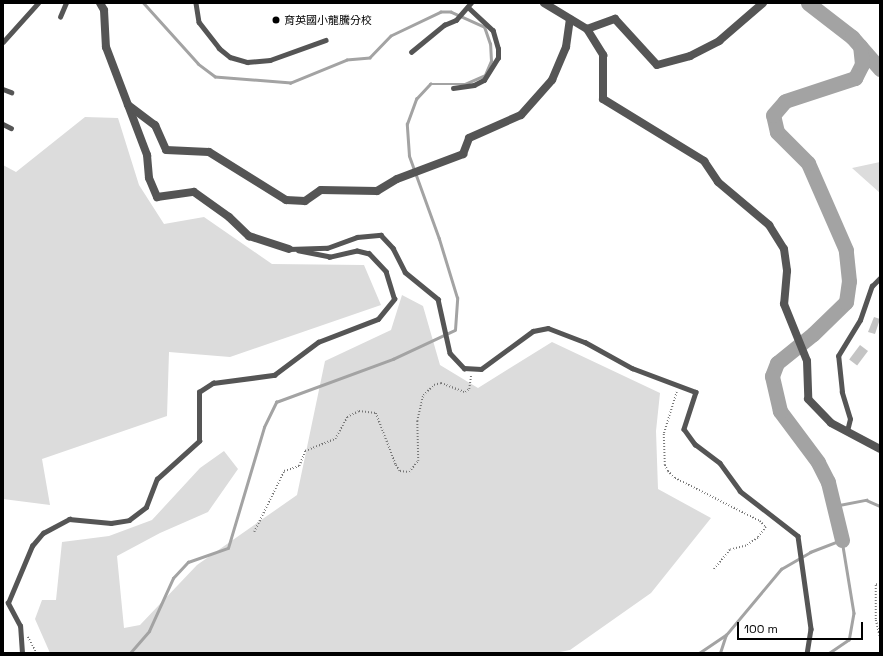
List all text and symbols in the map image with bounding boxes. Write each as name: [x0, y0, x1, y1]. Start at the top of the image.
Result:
place label: 育英國小龍騰分校: [284, 13, 372, 27]
marker: 育英國小龍騰分校: [271, 15, 281, 25]
scale bar: [739, 614, 865, 640]
text: 100 m: [744, 621, 778, 637]

